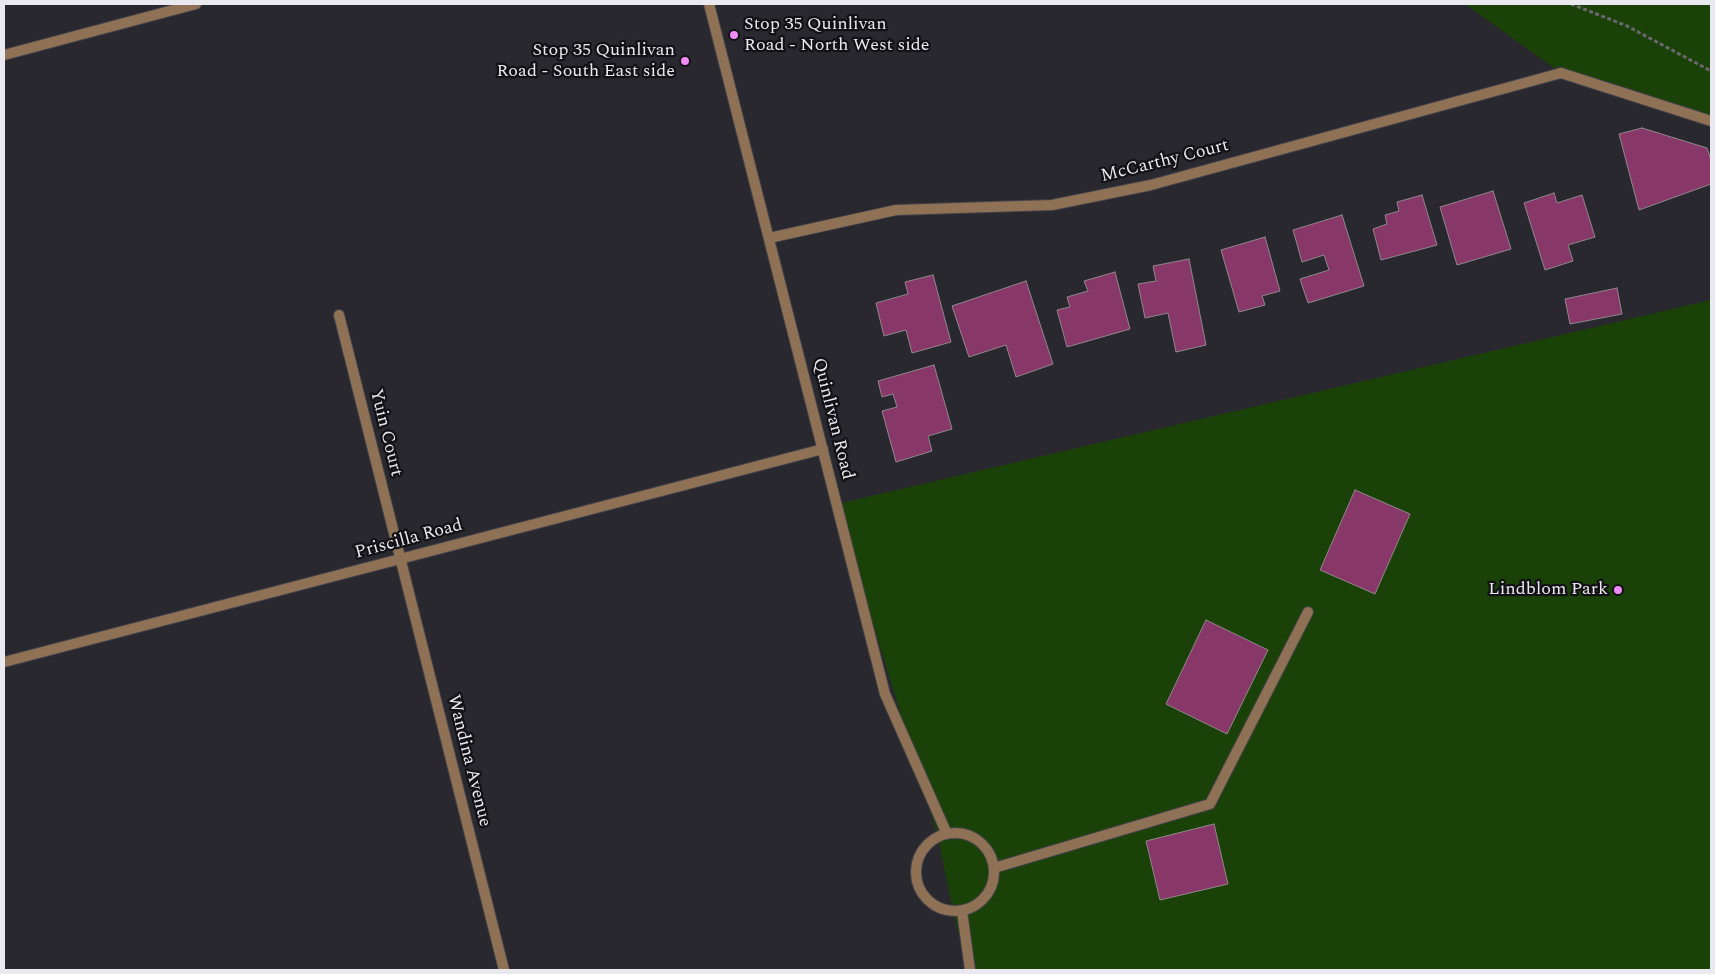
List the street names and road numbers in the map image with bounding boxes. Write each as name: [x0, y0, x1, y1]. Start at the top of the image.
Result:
street label: McCarthy Court: [1099, 136, 1231, 188]
street label: Quinlivan Road: [806, 356, 858, 482]
street label: Yuin Court: [364, 387, 406, 479]
street label: Priscilla Road: [353, 515, 465, 565]
street label: Wandina Avenue: [441, 693, 495, 829]

